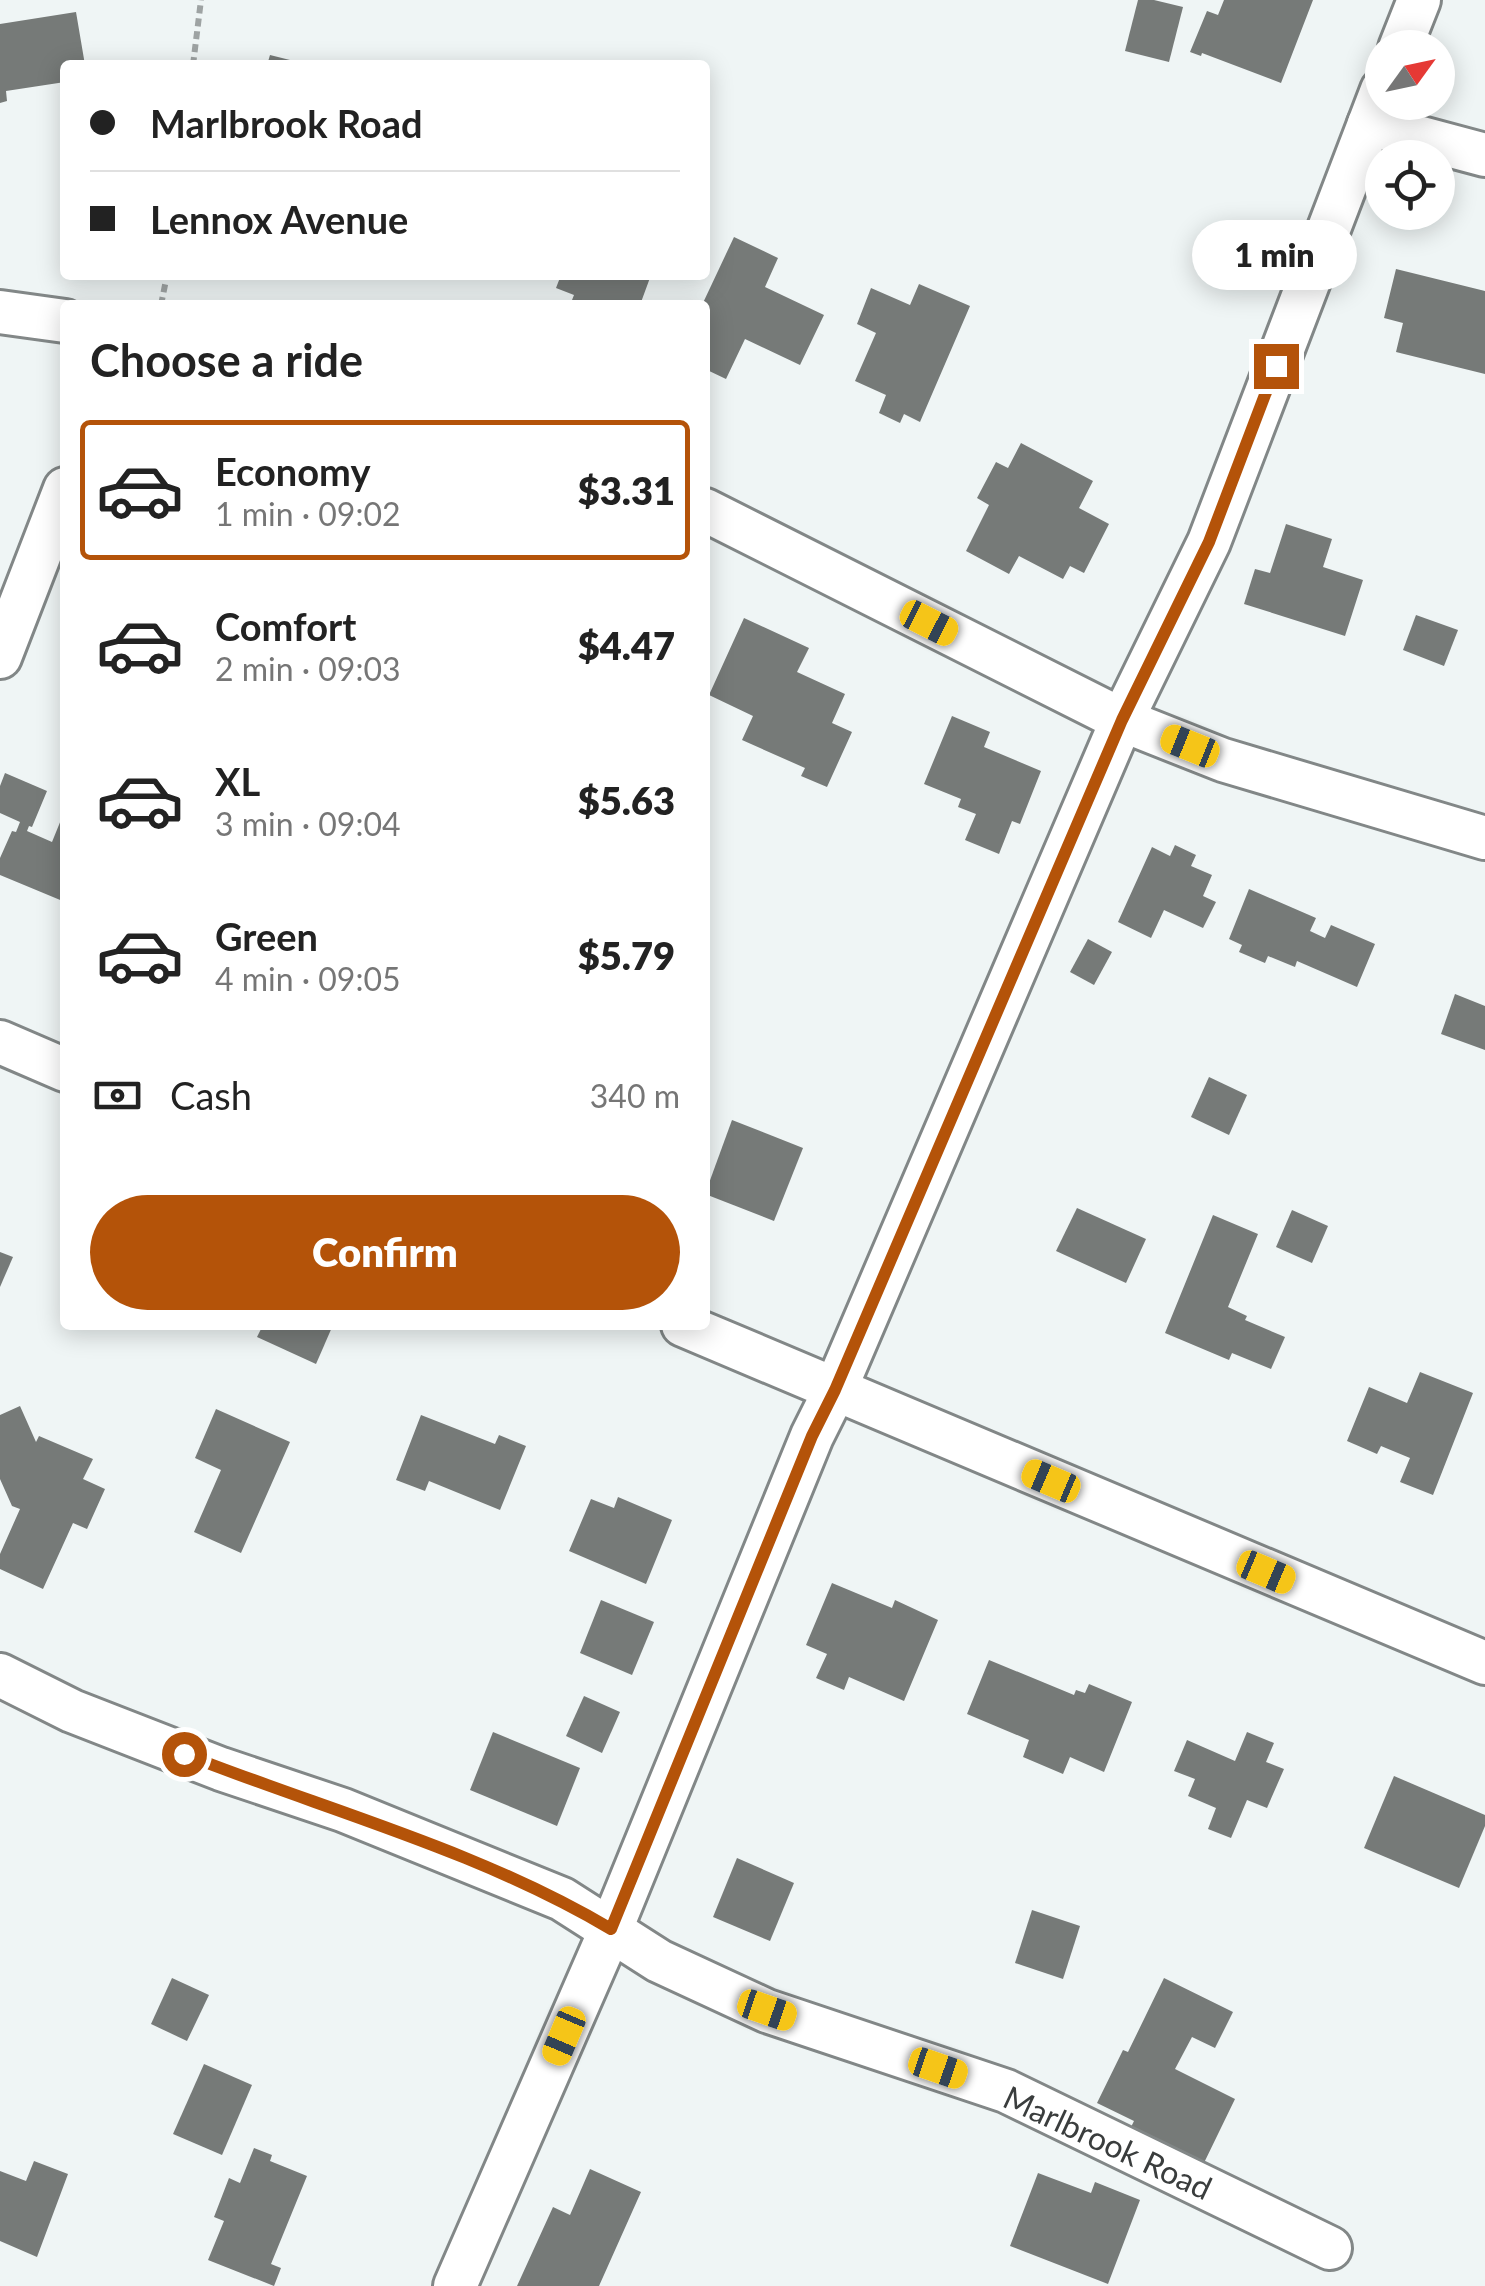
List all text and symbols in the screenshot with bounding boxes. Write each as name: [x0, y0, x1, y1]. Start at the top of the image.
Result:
north arrow: [1365, 30, 1455, 120]
map controls: [1365, 30, 1455, 230]
text: Marlbrook Road: [150, 100, 423, 146]
button: locate: [1365, 140, 1455, 230]
text: Lennox Avenue: [150, 196, 408, 242]
callout: 1 min: [1194, 221, 1358, 291]
text: 1 min: [1235, 235, 1314, 274]
text: Choose a ride: [90, 333, 363, 387]
route end: [1254, 344, 1299, 389]
icon: car: [95, 445, 185, 535]
text: Economy: [215, 448, 370, 494]
text: $3.31: [578, 467, 675, 513]
text: 1 min · 09:02: [215, 494, 401, 533]
car: [895, 596, 963, 650]
icon: car: [95, 600, 185, 690]
text: Comfort: [215, 603, 356, 649]
text: $4.47: [578, 622, 675, 668]
text: 2 min · 09:03: [215, 649, 401, 688]
car: [1157, 721, 1223, 771]
icon: car: [95, 755, 185, 845]
text: XL: [215, 758, 260, 804]
text: $5.63: [578, 777, 675, 823]
text: 3 min · 09:04: [215, 804, 401, 843]
icon: car: [95, 910, 185, 1000]
text: Green: [215, 913, 318, 959]
text: $5.79: [578, 932, 675, 978]
text: 4 min · 09:05: [215, 959, 401, 998]
icon: cash: [90, 1068, 145, 1123]
text: Cash: [170, 1072, 252, 1118]
text: 340 m: [590, 1076, 680, 1115]
button: Confirm: [90, 1195, 680, 1310]
car: [1018, 1455, 1084, 1507]
car: [1233, 1546, 1299, 1598]
route start: [162, 1732, 207, 1777]
car: [734, 1986, 800, 2034]
car: [538, 2003, 590, 2069]
car: [905, 2044, 971, 2092]
street label: Marlbrook Road: [998, 2077, 1218, 2207]

